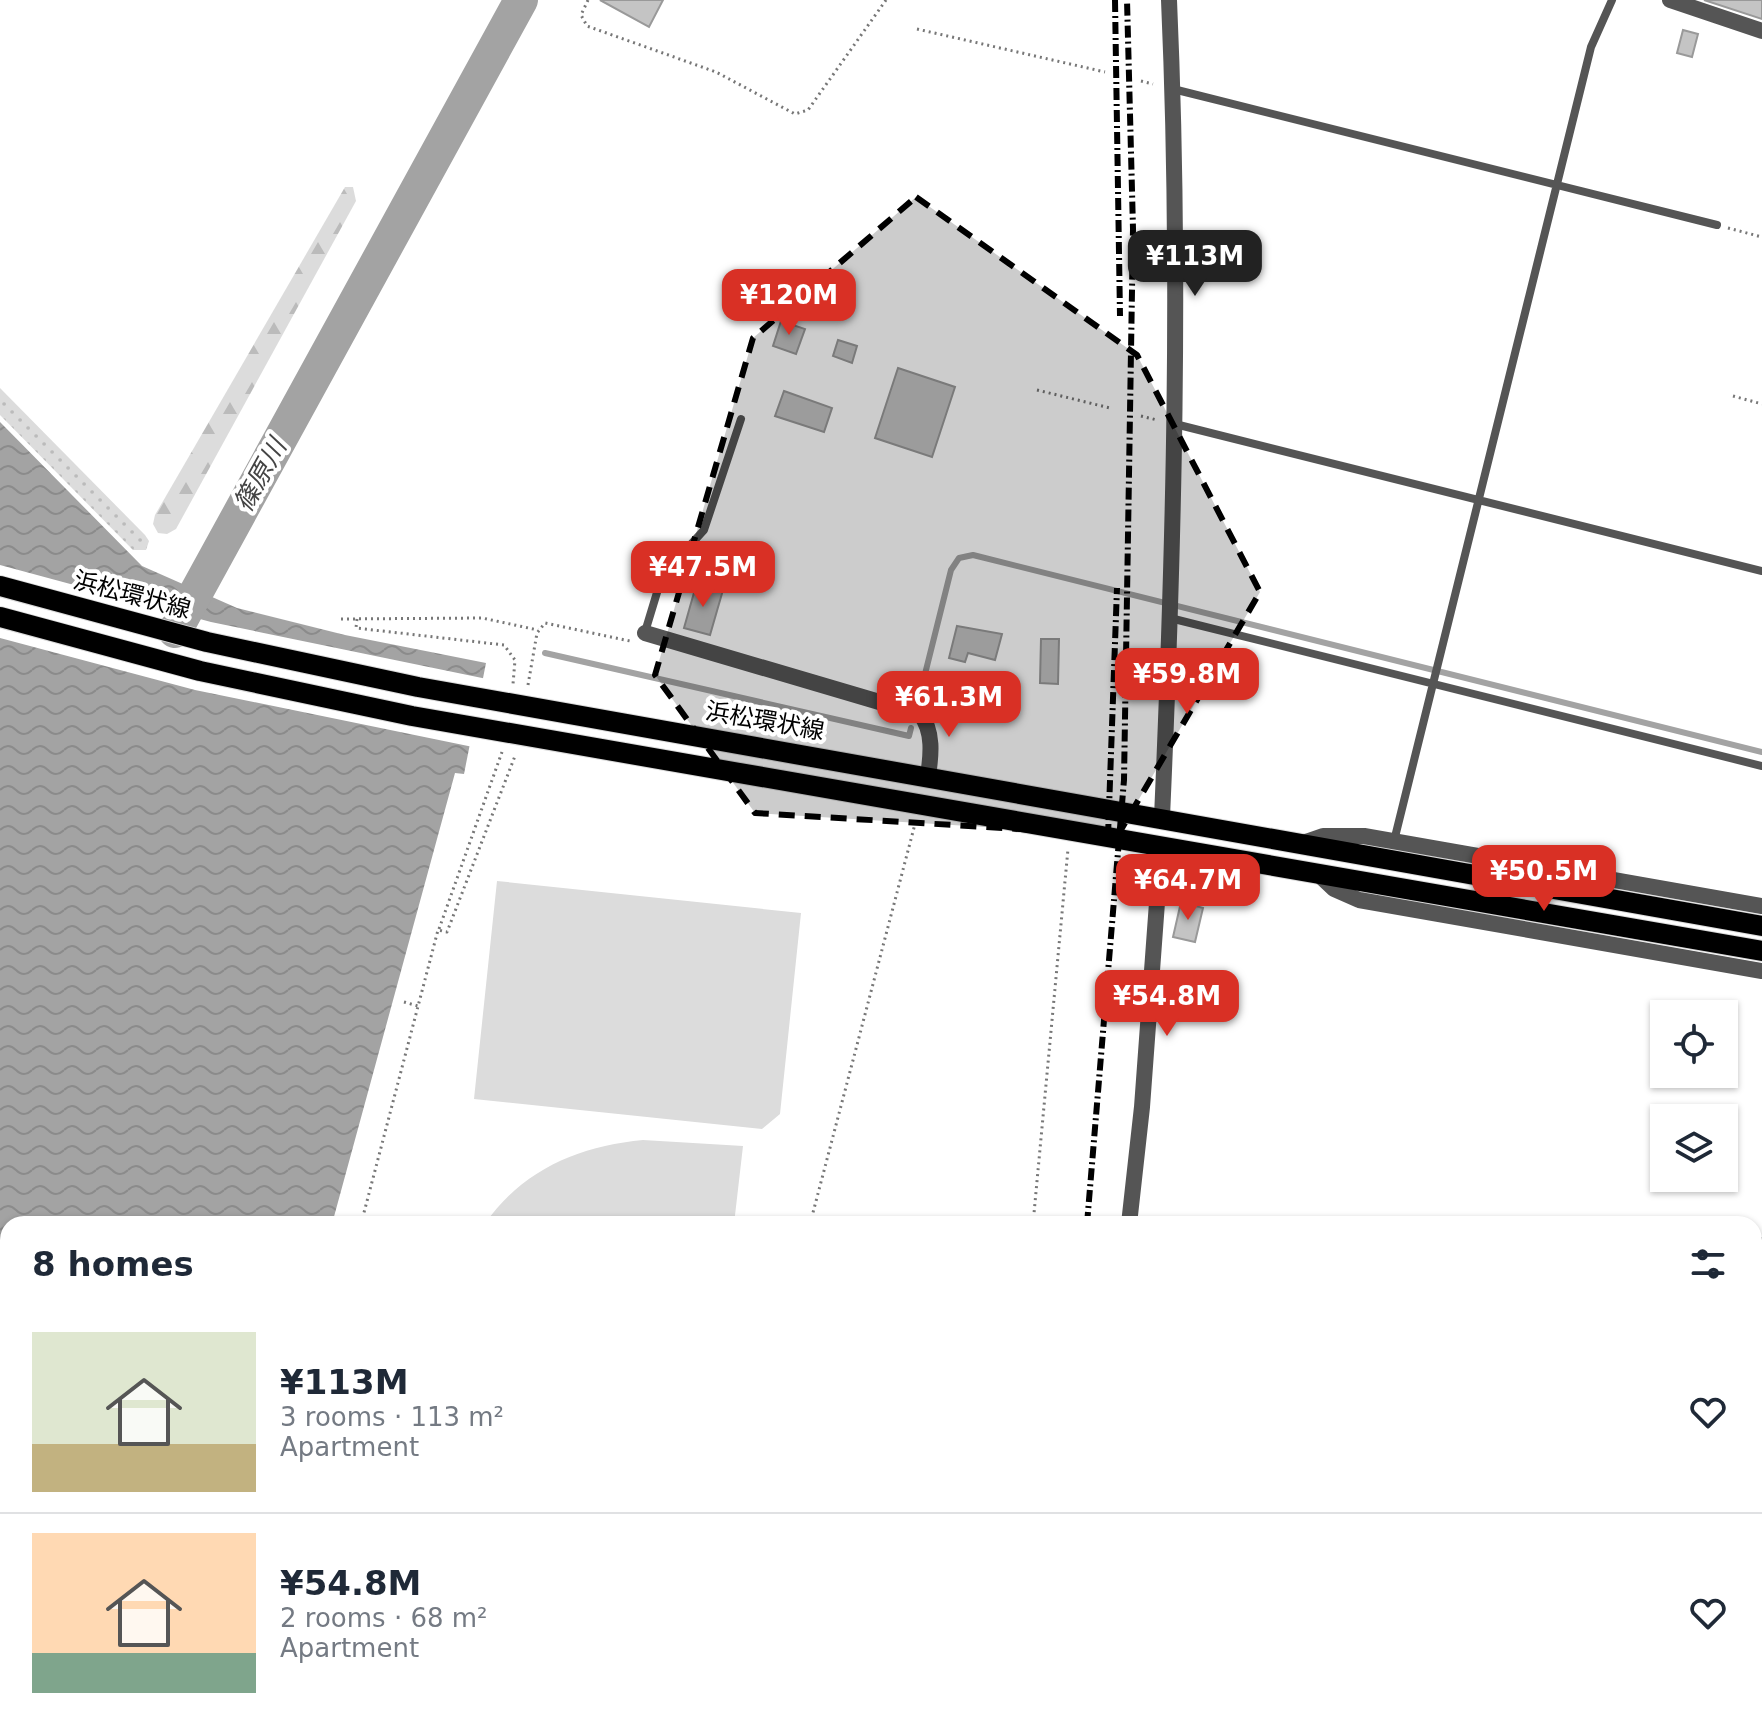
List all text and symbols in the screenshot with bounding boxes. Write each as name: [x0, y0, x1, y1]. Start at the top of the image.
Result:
pin: ¥113M: [1139, 230, 1251, 298]
text: ¥113M: [1146, 241, 1244, 271]
pin: ¥120M: [733, 269, 845, 337]
text: ¥120M: [740, 280, 838, 310]
water label: 篠原川: [228, 431, 293, 516]
pin: ¥47.5M: [638, 541, 768, 609]
text: ¥47.5M: [649, 552, 757, 582]
street label: 浜松環状線: [70, 566, 194, 624]
pin: ¥59.8M: [1122, 648, 1252, 716]
text: ¥59.8M: [1133, 659, 1241, 689]
pin: ¥61.3M: [884, 671, 1014, 739]
text: ¥61.3M: [895, 682, 1003, 712]
street label: 浜松環状線: [703, 697, 827, 745]
pin: ¥50.5M: [1479, 845, 1609, 913]
pin: ¥64.7M: [1123, 854, 1253, 922]
text: ¥50.5M: [1490, 856, 1598, 886]
text: ¥64.7M: [1134, 865, 1242, 895]
pin: ¥54.8M: [1102, 970, 1232, 1038]
text: ¥54.8M: [1113, 981, 1221, 1011]
map controls: [1650, 1000, 1738, 1192]
button: locate: [1650, 1000, 1738, 1088]
button: layers: [1650, 1104, 1738, 1192]
icon: filters: [1686, 1242, 1730, 1286]
text: 8 homes: [32, 1244, 194, 1284]
text: ¥113M: [280, 1362, 408, 1402]
icon: home: [96, 1364, 192, 1460]
icon: heart: [1686, 1390, 1730, 1434]
text: 3 rooms · 113 m²: [280, 1402, 504, 1432]
text: Apartment: [280, 1432, 419, 1462]
text: ¥54.8M: [280, 1563, 421, 1603]
icon: home: [96, 1565, 192, 1661]
icon: heart: [1686, 1591, 1730, 1635]
text: 2 rooms · 68 m²: [280, 1603, 488, 1633]
text: Apartment: [280, 1633, 419, 1663]

